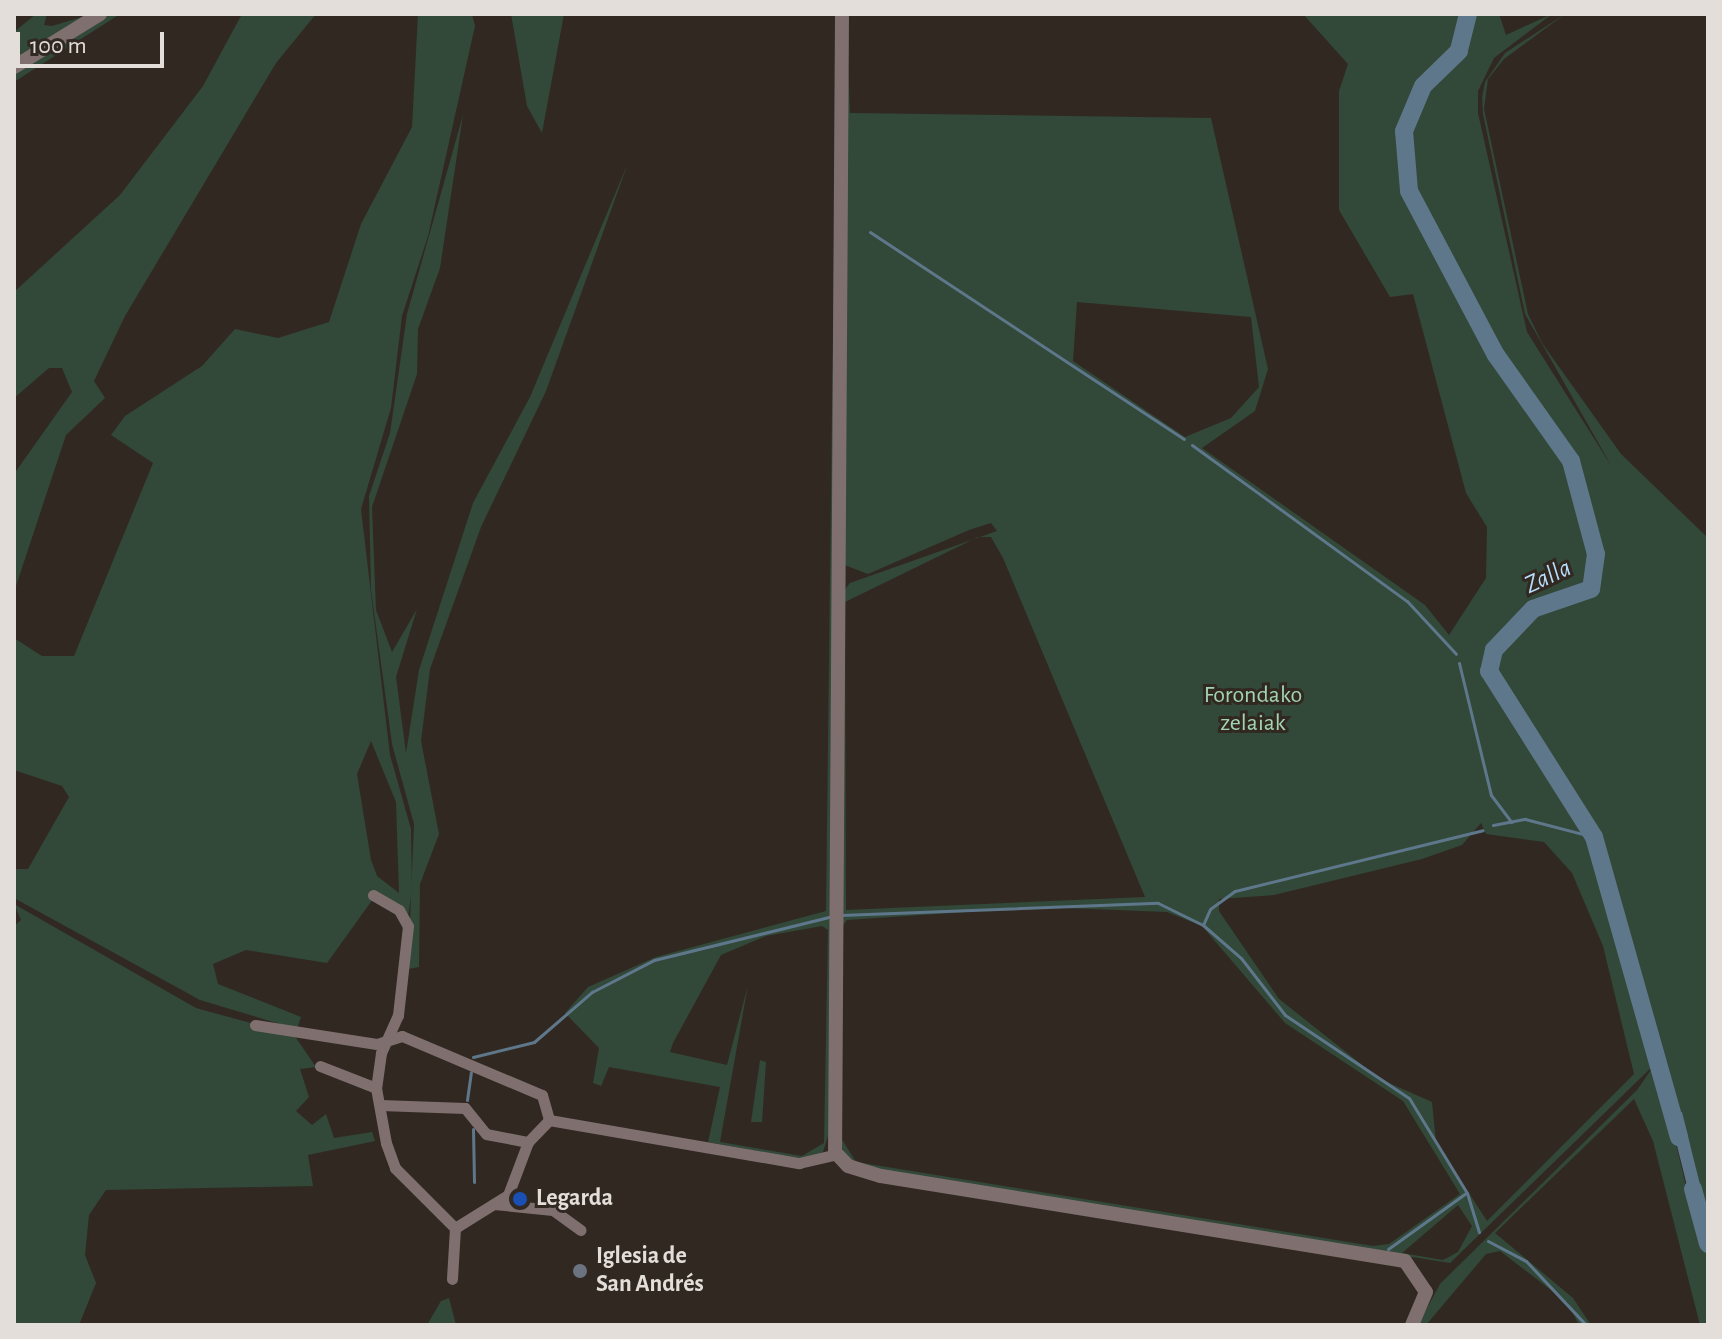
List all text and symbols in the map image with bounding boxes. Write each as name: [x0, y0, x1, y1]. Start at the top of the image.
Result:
scale bar: [20, 16, 168, 66]
text: 100 m: [30, 34, 87, 58]
water label: Zalla: [1520, 553, 1576, 601]
park label: Forondako zelaiak: [1204, 682, 1302, 738]
place label: Legarda: [536, 1185, 613, 1213]
marker: Legarda: [511, 1190, 529, 1208]
place label: Iglesia de San Andrés: [596, 1243, 704, 1299]
marker: Iglesia de San Andrés: [571, 1262, 589, 1280]

